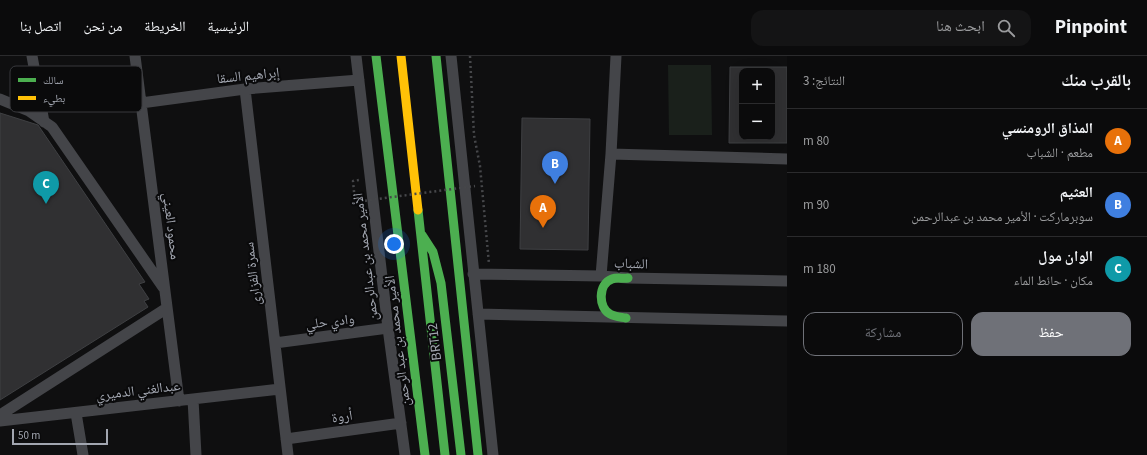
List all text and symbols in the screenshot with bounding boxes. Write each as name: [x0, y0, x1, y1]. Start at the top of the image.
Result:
search box: [751, 10, 1031, 46]
text: Pinpoint: [1055, 14, 1127, 41]
text: ابحث هنا: [936, 16, 985, 37]
text: اتصل بنا: [20, 17, 62, 37]
text: من نحن: [84, 17, 122, 37]
text: الخريطة: [144, 17, 186, 37]
text: الرئيسية: [208, 17, 249, 37]
icon: search: [995, 17, 1017, 39]
street label: إبراهيم السقا: [216, 63, 281, 89]
legend: [10, 66, 142, 112]
map controls: [739, 68, 775, 140]
button: +: [739, 68, 775, 104]
text: بالقرب منك: [1061, 69, 1131, 93]
text: النتائج: 3: [803, 72, 845, 90]
text: سالك: [43, 73, 63, 88]
text: بطيء: [43, 91, 65, 107]
button: −: [739, 104, 775, 140]
text: المذاق الرومنسي: [1002, 118, 1093, 139]
text: 80 m: [803, 132, 829, 150]
text: A: [1114, 132, 1122, 150]
text: مطعم · الشباب: [1027, 144, 1093, 162]
pin: B: [542, 151, 568, 184]
pin: C: [33, 171, 59, 204]
text: العثيم: [1060, 182, 1093, 203]
street label: محمود العيني: [156, 191, 185, 261]
street label: الأمير محمد بن عبدالرحمن: [348, 192, 384, 322]
pin: A: [530, 195, 556, 228]
text: 90 m: [803, 196, 829, 214]
text: B: [1114, 196, 1122, 214]
text: سوبرماركت · الأمير محمد بن عبدالرحمن: [911, 208, 1093, 226]
your location: [384, 234, 404, 254]
street label: سمرة الفزارى: [239, 241, 267, 307]
text: الوان مول: [1038, 246, 1093, 267]
street label: الشباب: [614, 253, 648, 275]
text: 180 m: [803, 260, 836, 278]
text: C: [1114, 260, 1122, 278]
text: مكان · حائط الماء: [1014, 272, 1093, 290]
street label: الأمير محمد بن عبد الرحمن: [380, 274, 416, 407]
street label: وادي حلي: [305, 309, 356, 335]
button: مشاركة: [803, 312, 963, 356]
button: حفظ: [971, 312, 1131, 356]
street label: BRT12: [423, 322, 447, 362]
street label: عبدالغني الدميري: [95, 376, 182, 407]
street label: أروة: [330, 406, 354, 428]
scale bar: [12, 427, 108, 446]
text: 50 m: [18, 428, 40, 443]

